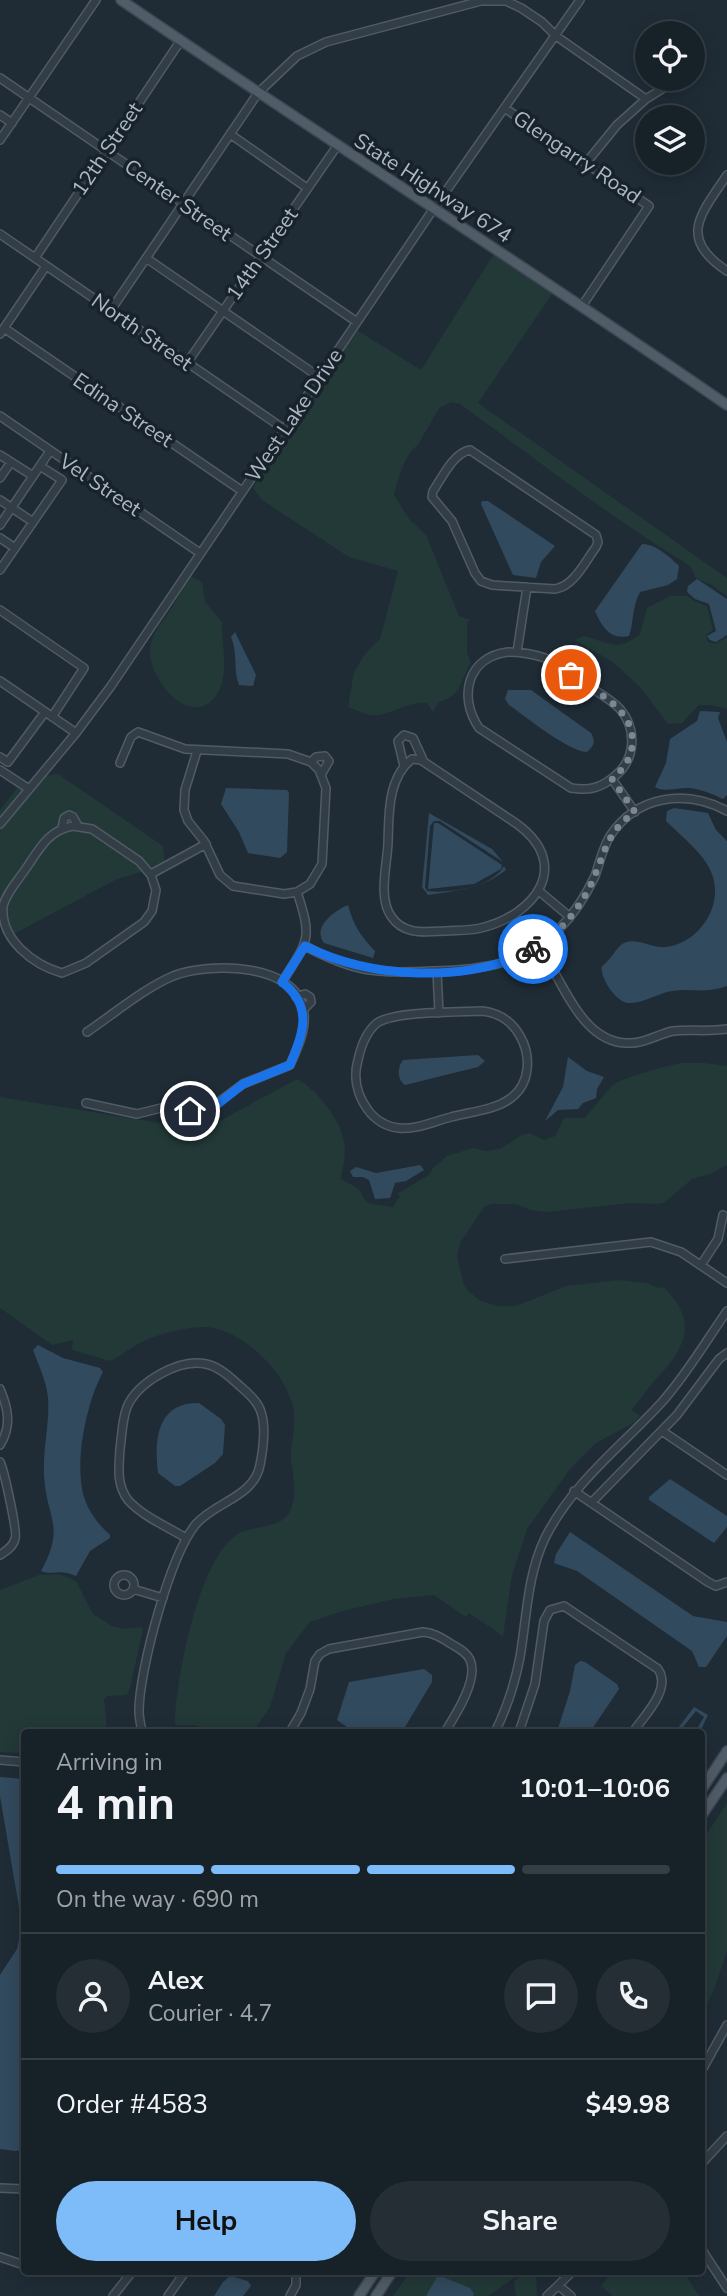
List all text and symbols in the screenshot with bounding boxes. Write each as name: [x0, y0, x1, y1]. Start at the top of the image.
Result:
map controls: [635, 21, 705, 175]
button: locate: [635, 21, 705, 91]
street label: 12th Street: [65, 96, 149, 201]
street label: Glengarry Road: [508, 104, 646, 210]
button: layers: [635, 105, 705, 175]
street label: State Highway 674: [349, 127, 517, 249]
street label: Center Street: [119, 153, 238, 248]
street label: 14th Street: [220, 202, 305, 306]
street label: North Street: [86, 287, 199, 377]
street label: West Lake Drive: [239, 343, 349, 487]
street label: Edina Street: [67, 366, 179, 454]
street label: Vel Street: [53, 447, 147, 523]
pin: [541, 645, 601, 705]
icon: bag: [552, 656, 590, 694]
courier: [498, 914, 568, 984]
icon: bike: [514, 930, 552, 968]
pin: [160, 1081, 220, 1141]
icon: home: [171, 1092, 209, 1130]
text: Arriving in: [56, 1747, 163, 1778]
text: 10:01–10:06: [519, 1771, 670, 1806]
text: 4 min: [56, 1772, 175, 1835]
text: On the way · 690 m: [56, 1884, 259, 1915]
button: person: [56, 1959, 130, 2033]
button: chat: [504, 1959, 578, 2033]
button: phone: [596, 1959, 670, 2033]
text: Alex: [148, 1963, 204, 1998]
text: Courier · 4.7: [148, 1998, 272, 2029]
text: Order #4583: [56, 2087, 208, 2122]
text: $49.98: [586, 2087, 670, 2122]
button: Help: [56, 2181, 356, 2261]
button: Share: [370, 2181, 670, 2261]

